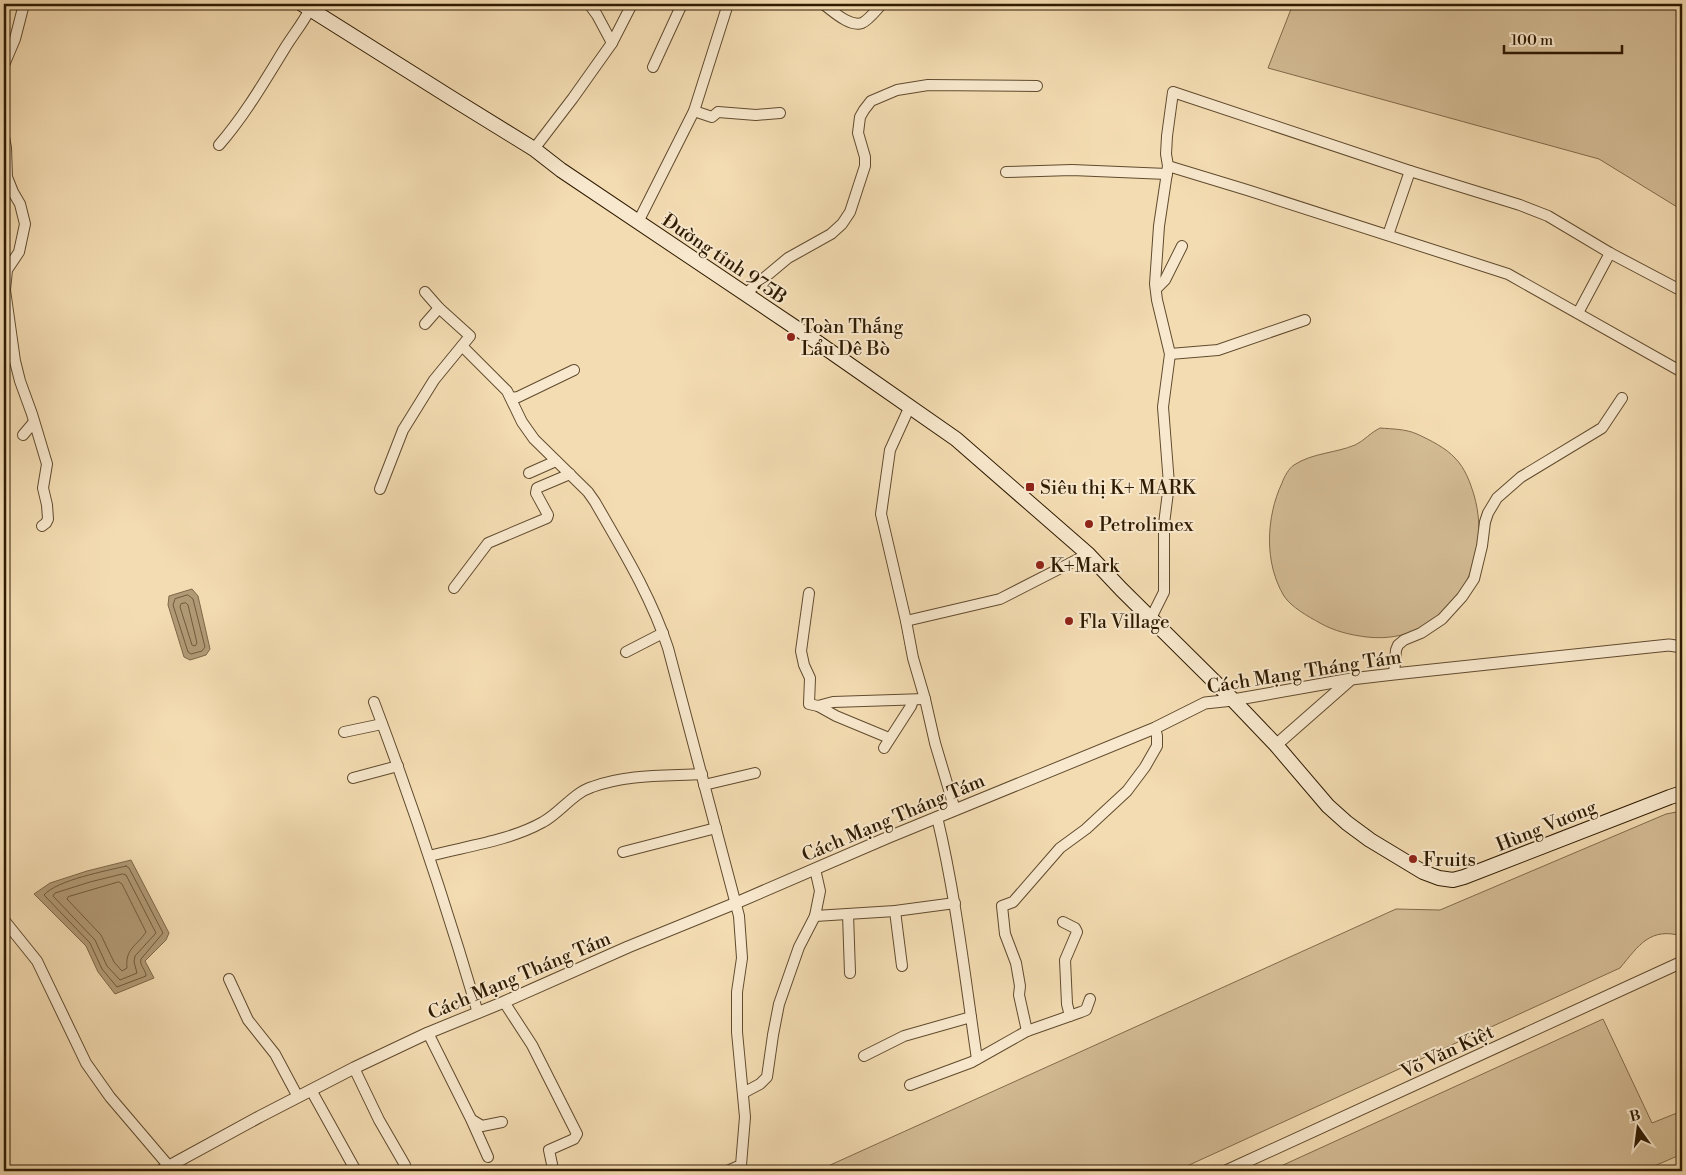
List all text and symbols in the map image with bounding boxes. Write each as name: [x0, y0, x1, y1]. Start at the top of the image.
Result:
scale bar: [1504, 22, 1621, 54]
text: 100 m: [1511, 31, 1553, 50]
street label: Đường tỉnh 975B: [657, 208, 791, 309]
place label: Toàn Thắng Lẩu Dê Bò: [801, 315, 903, 361]
marker: Toàn Thắng Lẩu Dê Bò: [785, 331, 797, 343]
place label: Siêu thị K+ MARK: [1040, 476, 1197, 500]
marker: Siêu thị K+ MARK: [1024, 481, 1036, 493]
place label: Petrolimex: [1099, 513, 1194, 537]
marker: Petrolimex: [1083, 518, 1095, 530]
place label: K+Mark: [1050, 554, 1120, 578]
marker: K+Mark: [1034, 559, 1046, 571]
place label: Fla Village: [1079, 610, 1170, 634]
marker: Fla Village: [1063, 615, 1075, 627]
street label: Cách Mạng Tháng Tám: [1205, 645, 1403, 699]
street label: Cách Mạng Tháng Tám: [798, 768, 989, 867]
street label: Hùng Vương: [1493, 795, 1600, 857]
place label: Fruits: [1423, 848, 1476, 872]
marker: Fruits: [1407, 853, 1419, 865]
street label: Cách Mạng Tháng Tám: [424, 926, 615, 1025]
street label: Võ Văn Kiệt: [1396, 1020, 1498, 1084]
north arrow: [1614, 1102, 1664, 1152]
text: B: [1628, 1106, 1642, 1126]

